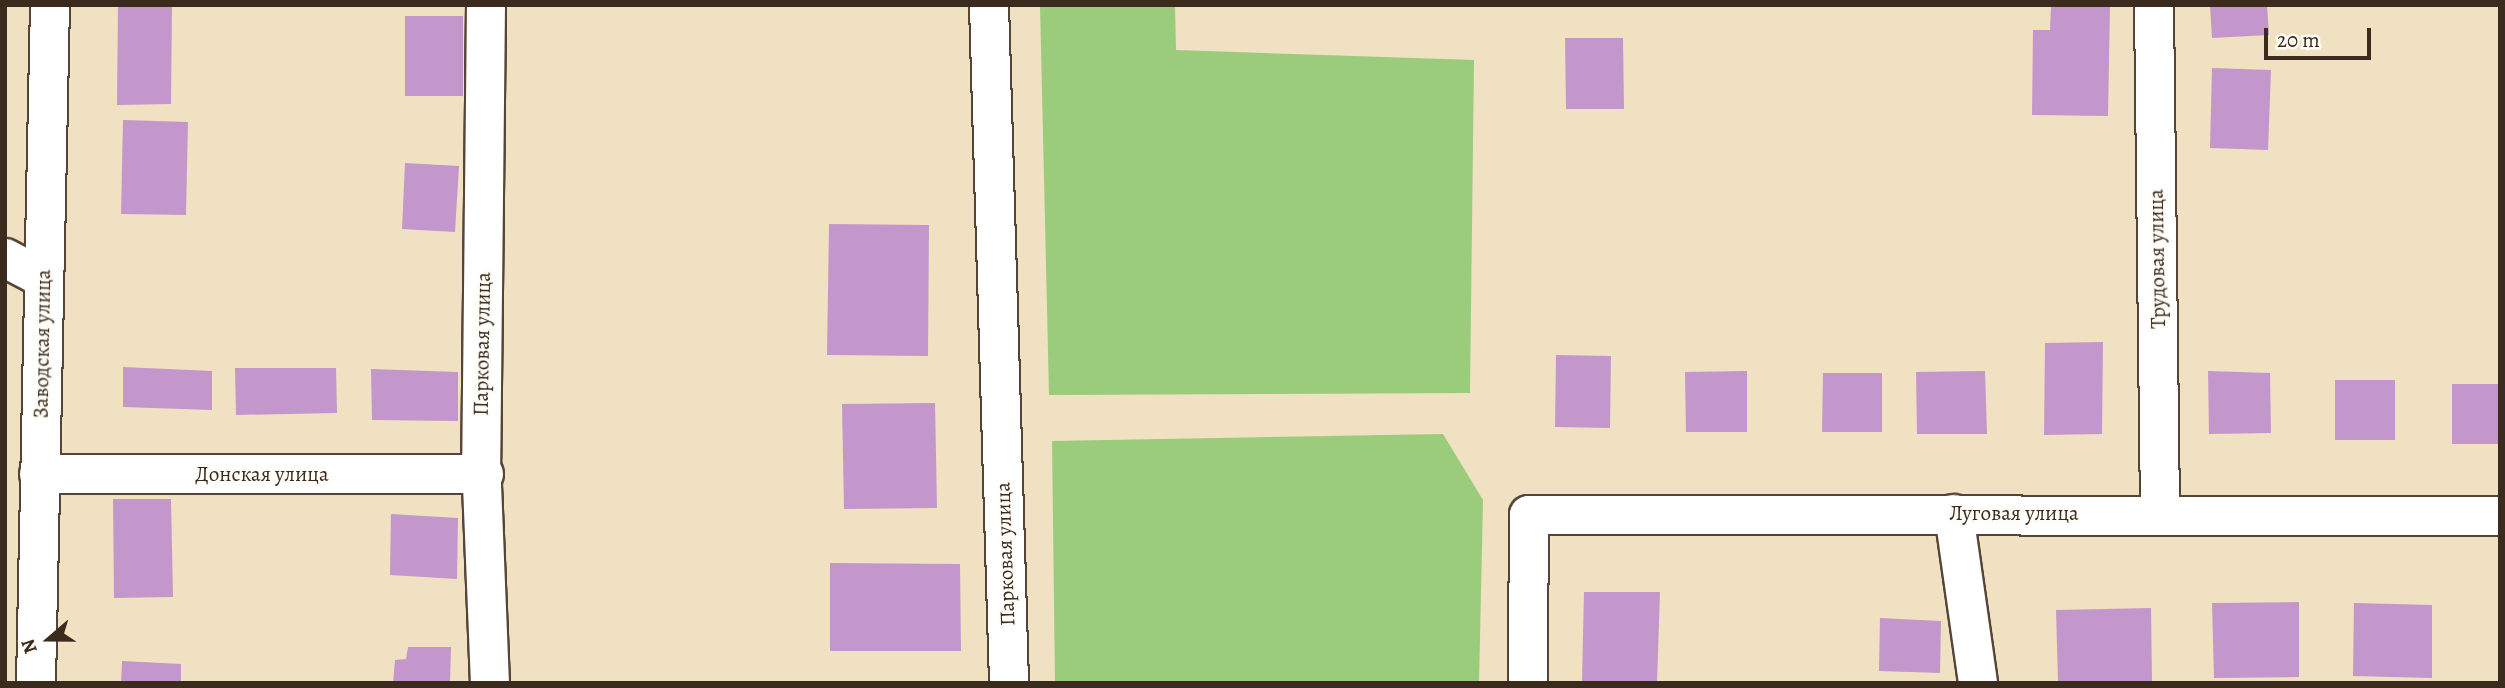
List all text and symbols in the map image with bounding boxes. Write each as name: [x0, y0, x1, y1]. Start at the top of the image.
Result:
scale bar: [2267, 14, 2374, 58]
text: 20 m: [2277, 26, 2320, 54]
street label: Трудовая улица: [2143, 189, 2171, 329]
street label: Заводская улица: [28, 269, 56, 419]
street label: Парковая улица: [468, 272, 496, 416]
street label: Донская улица: [195, 461, 329, 487]
street label: Парковая улица: [990, 482, 1020, 626]
street label: Луговая улица: [1949, 500, 2079, 526]
north arrow: [14, 604, 84, 674]
text: N: [15, 635, 44, 657]

